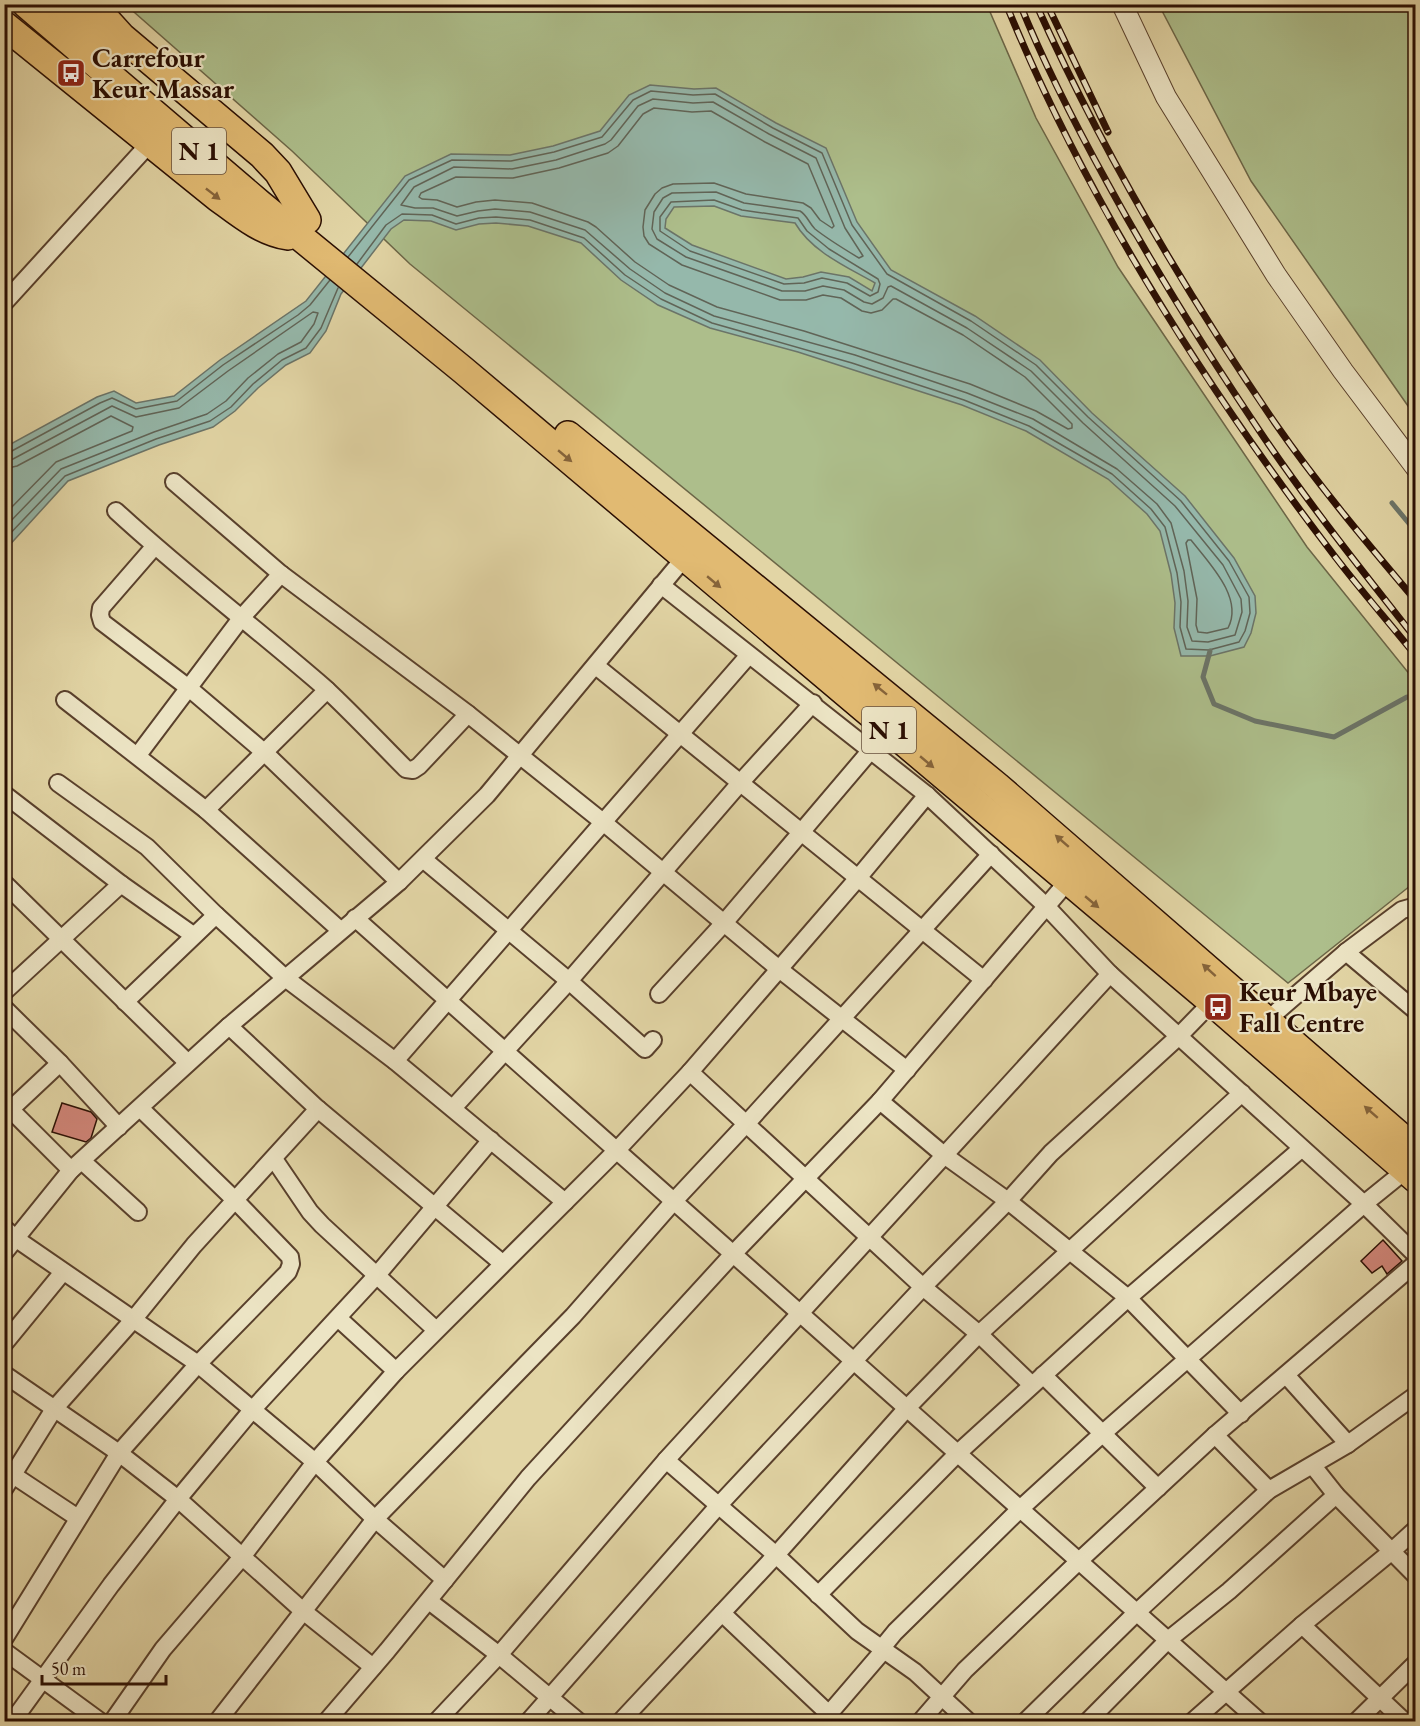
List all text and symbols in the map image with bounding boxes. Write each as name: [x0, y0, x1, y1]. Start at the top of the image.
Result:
place label: Carrefour Keur Massar: [92, 40, 235, 106]
bus stop icon: Carrefour Keur Massar: [55, 57, 87, 89]
road number: N 1: [172, 128, 226, 174]
one-way arrow: [205, 188, 221, 201]
one-way arrow: [557, 450, 573, 463]
one-way arrow: [706, 575, 721, 588]
one-way arrow: [872, 683, 888, 696]
road number: N 1: [862, 707, 916, 753]
one-way arrow: [919, 755, 934, 768]
one-way arrow: [1054, 835, 1070, 848]
one-way arrow: [1084, 895, 1100, 908]
one-way arrow: [1202, 964, 1217, 977]
place label: Keur Mbaye Fall Centre: [1239, 974, 1377, 1040]
bus stop icon: Keur Mbaye Fall Centre: [1202, 991, 1234, 1023]
one-way arrow: [1364, 1106, 1379, 1119]
scale bar: [42, 1648, 166, 1686]
text: 50 m: [51, 1657, 86, 1680]

